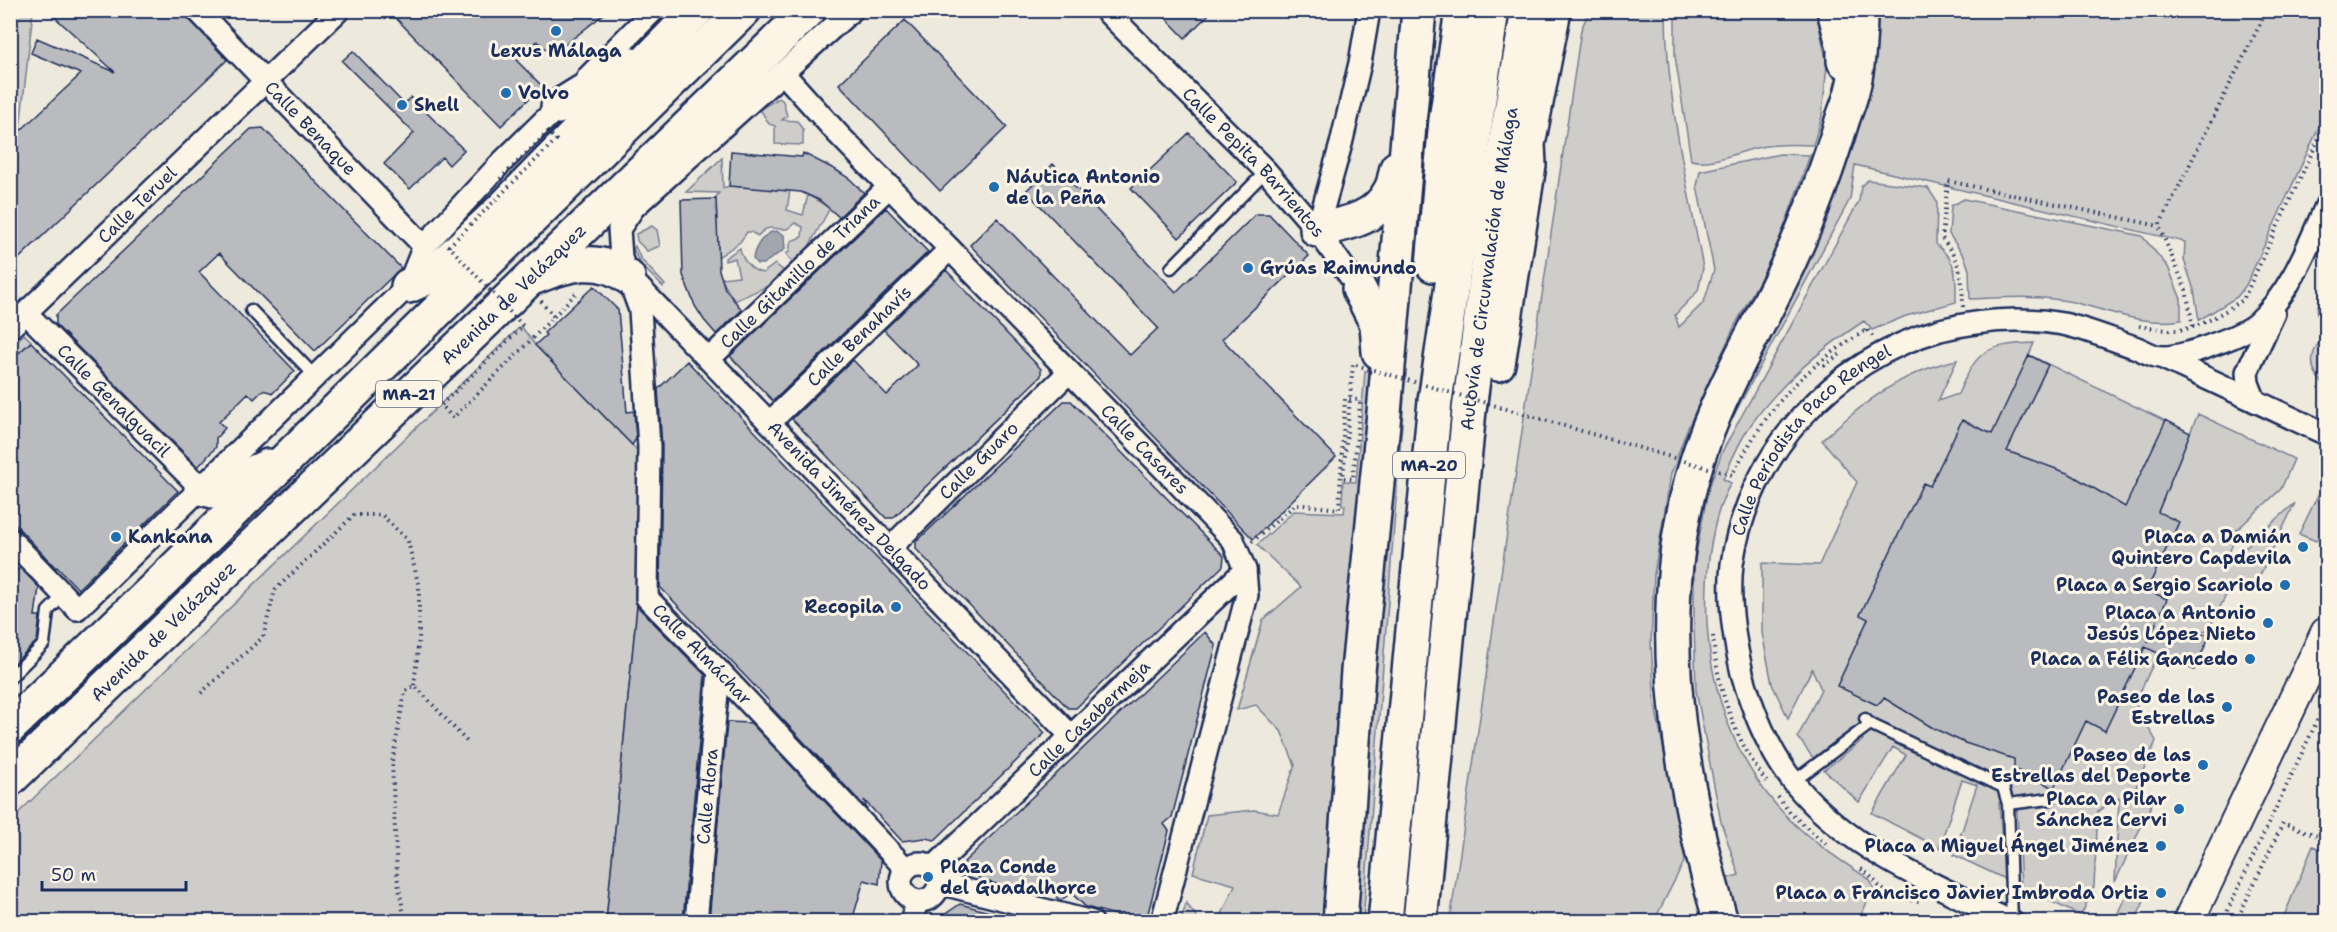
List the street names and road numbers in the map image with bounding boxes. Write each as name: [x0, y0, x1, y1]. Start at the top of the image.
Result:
street label: Calle Benaque: [260, 76, 362, 181]
street label: Calle Pepita Barrientos: [1177, 82, 1331, 242]
street label: Autovía de Circunvalación de Málaga: [1455, 105, 1524, 432]
street label: Calle Teruel: [92, 161, 183, 249]
street label: Calle Gitanillo de Triana: [715, 190, 885, 354]
street label: Avenida de Velázquez: [436, 219, 592, 370]
street label: Calle Benahavís: [802, 280, 917, 392]
street label: Calle Genalguacil: [52, 339, 176, 463]
street label: Calle Periodista Paco Rengel: [1726, 339, 1896, 539]
road number: MA-21: [376, 381, 442, 407]
street label: Calle Casares: [1095, 399, 1194, 500]
street label: Avenida Jiménez Delgado: [762, 416, 937, 596]
street label: Calle Guaro: [934, 416, 1024, 505]
road number: MA-20: [1393, 452, 1465, 478]
street label: Avenida de Velázquez: [85, 556, 241, 707]
street label: Calle Almáchar: [647, 598, 757, 710]
street label: Calle Casabermeja: [1023, 655, 1155, 783]
street label: Calle Álora: [691, 747, 724, 846]

